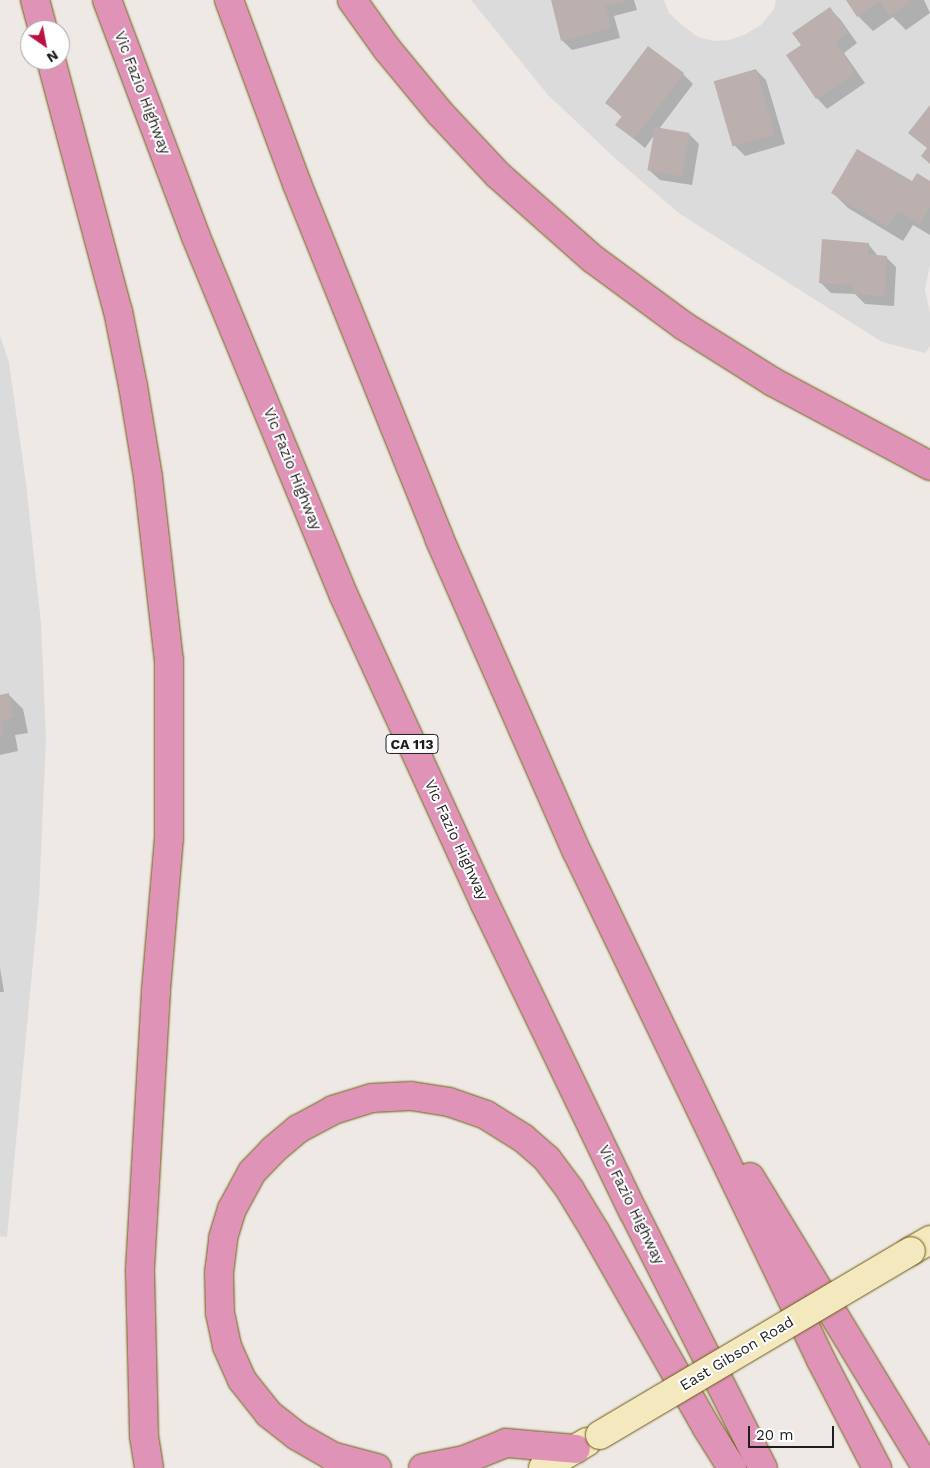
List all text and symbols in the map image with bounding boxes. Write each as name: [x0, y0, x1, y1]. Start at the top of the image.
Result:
north arrow: [20, 20, 70, 70]
street label: Vic Fazio Highway: [110, 29, 174, 157]
text: N: [44, 47, 61, 66]
street label: Vic Fazio Highway: [259, 405, 325, 533]
road number: CA 113: [384, 732, 440, 756]
street label: Vic Fazio Highway: [420, 777, 492, 903]
street label: Vic Fazio Highway: [594, 1142, 668, 1268]
street label: East Gibson Road: [677, 1313, 797, 1395]
scale bar: [750, 1416, 836, 1448]
text: 20 m: [756, 1426, 794, 1444]

